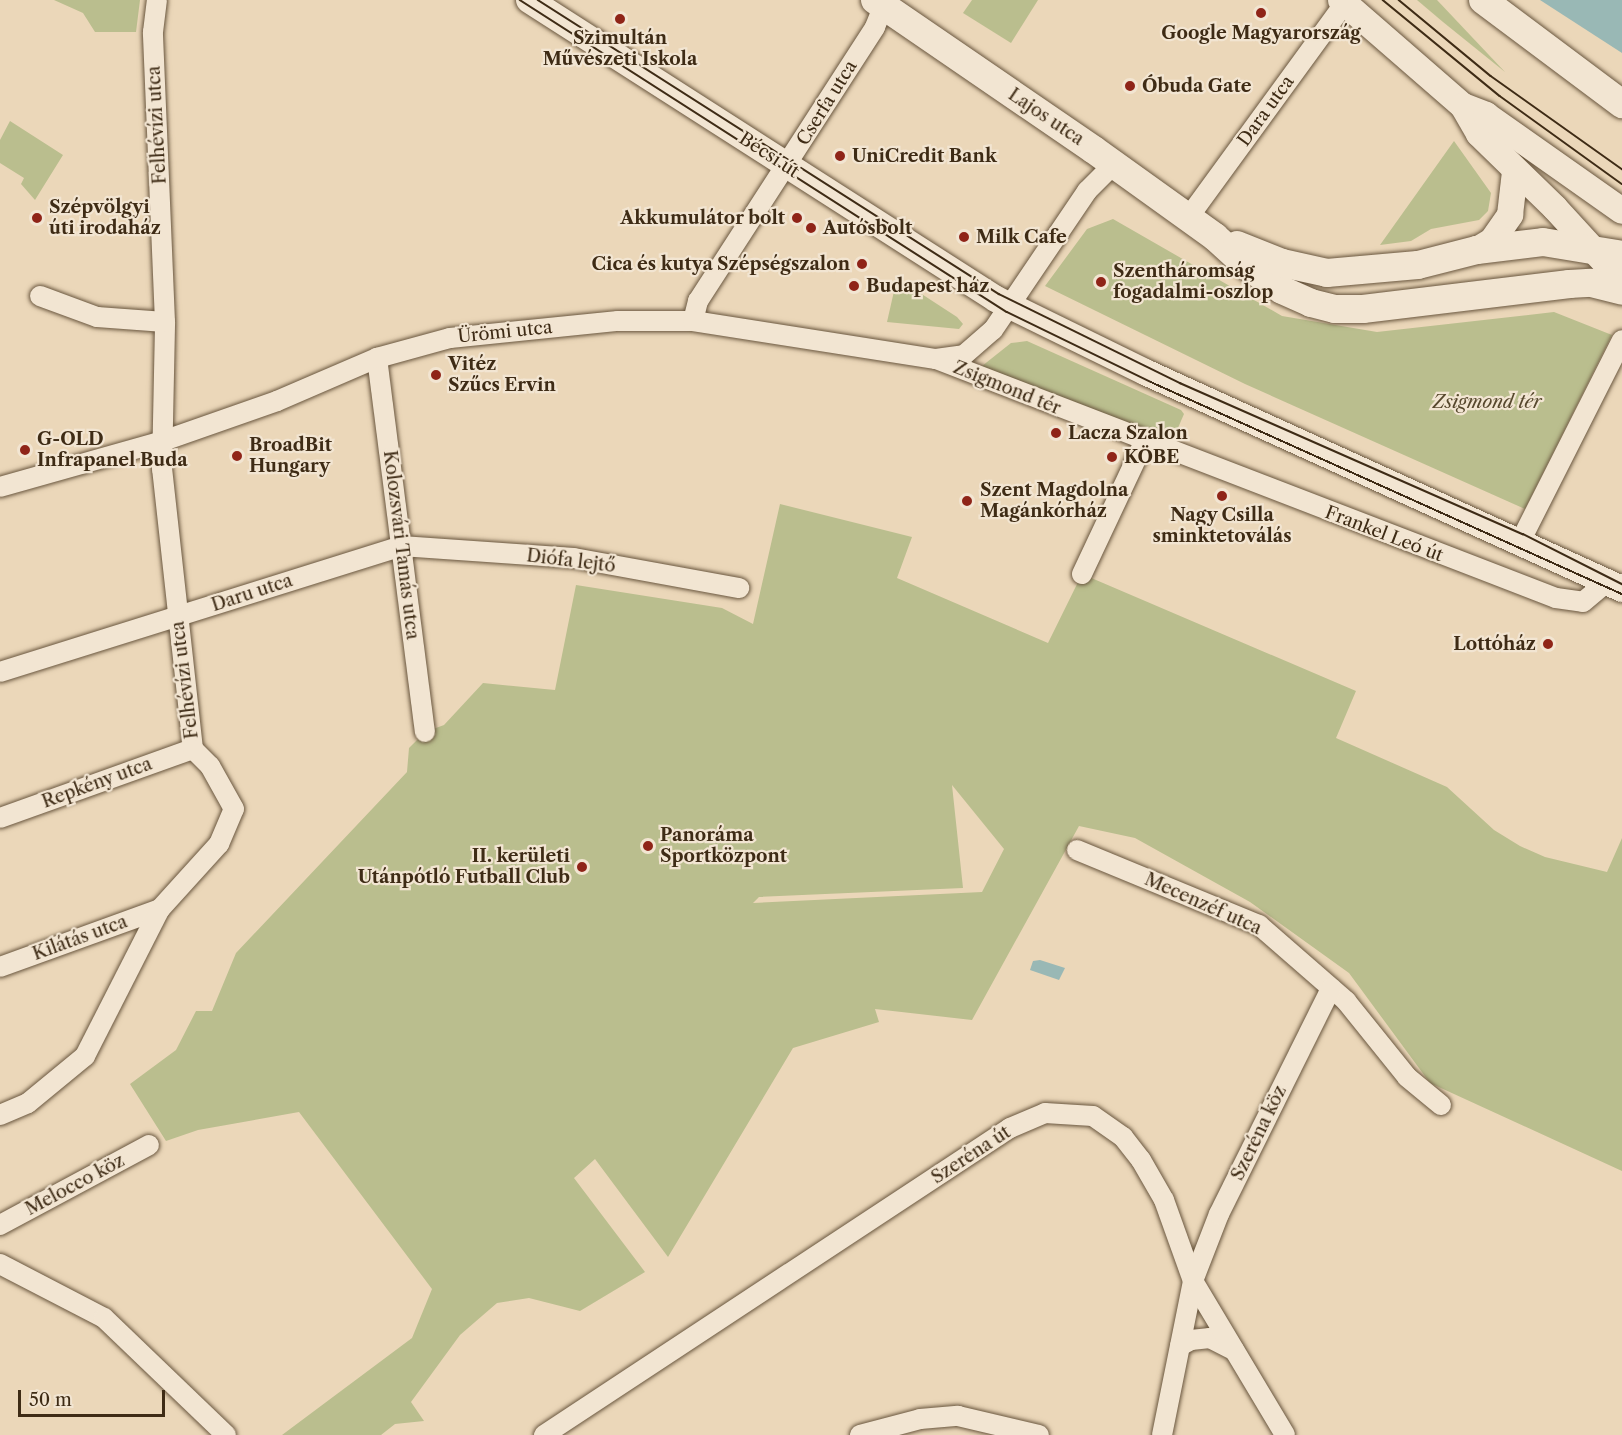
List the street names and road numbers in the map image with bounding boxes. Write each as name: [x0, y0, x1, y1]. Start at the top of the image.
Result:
street label: Cserfa utca: [792, 56, 862, 150]
street label: Felhévízi utca: [143, 65, 171, 185]
street label: Dara utca: [1233, 71, 1299, 151]
street label: Lajos utca: [1004, 84, 1088, 150]
street label: Bécsi út: [735, 128, 803, 182]
street label: Ürömi utca: [457, 316, 553, 348]
street label: Zsigmond tér: [950, 357, 1064, 419]
street label: Kolozsvári Tamás utca: [379, 449, 423, 641]
street label: Frankel Leó út: [1322, 502, 1446, 566]
street label: Diófa lejtő: [525, 545, 617, 577]
street label: Daru utca: [209, 570, 295, 616]
street label: Felhévízi utca: [167, 620, 203, 740]
street label: Repkény utca: [39, 753, 155, 813]
street label: Mecenzéf utca: [1141, 869, 1265, 939]
street label: Kilátás utca: [30, 911, 130, 965]
street label: Szeréna köz: [1227, 1082, 1291, 1184]
street label: Szeréna út: [927, 1121, 1015, 1189]
street label: Melocco köz: [22, 1150, 128, 1220]

